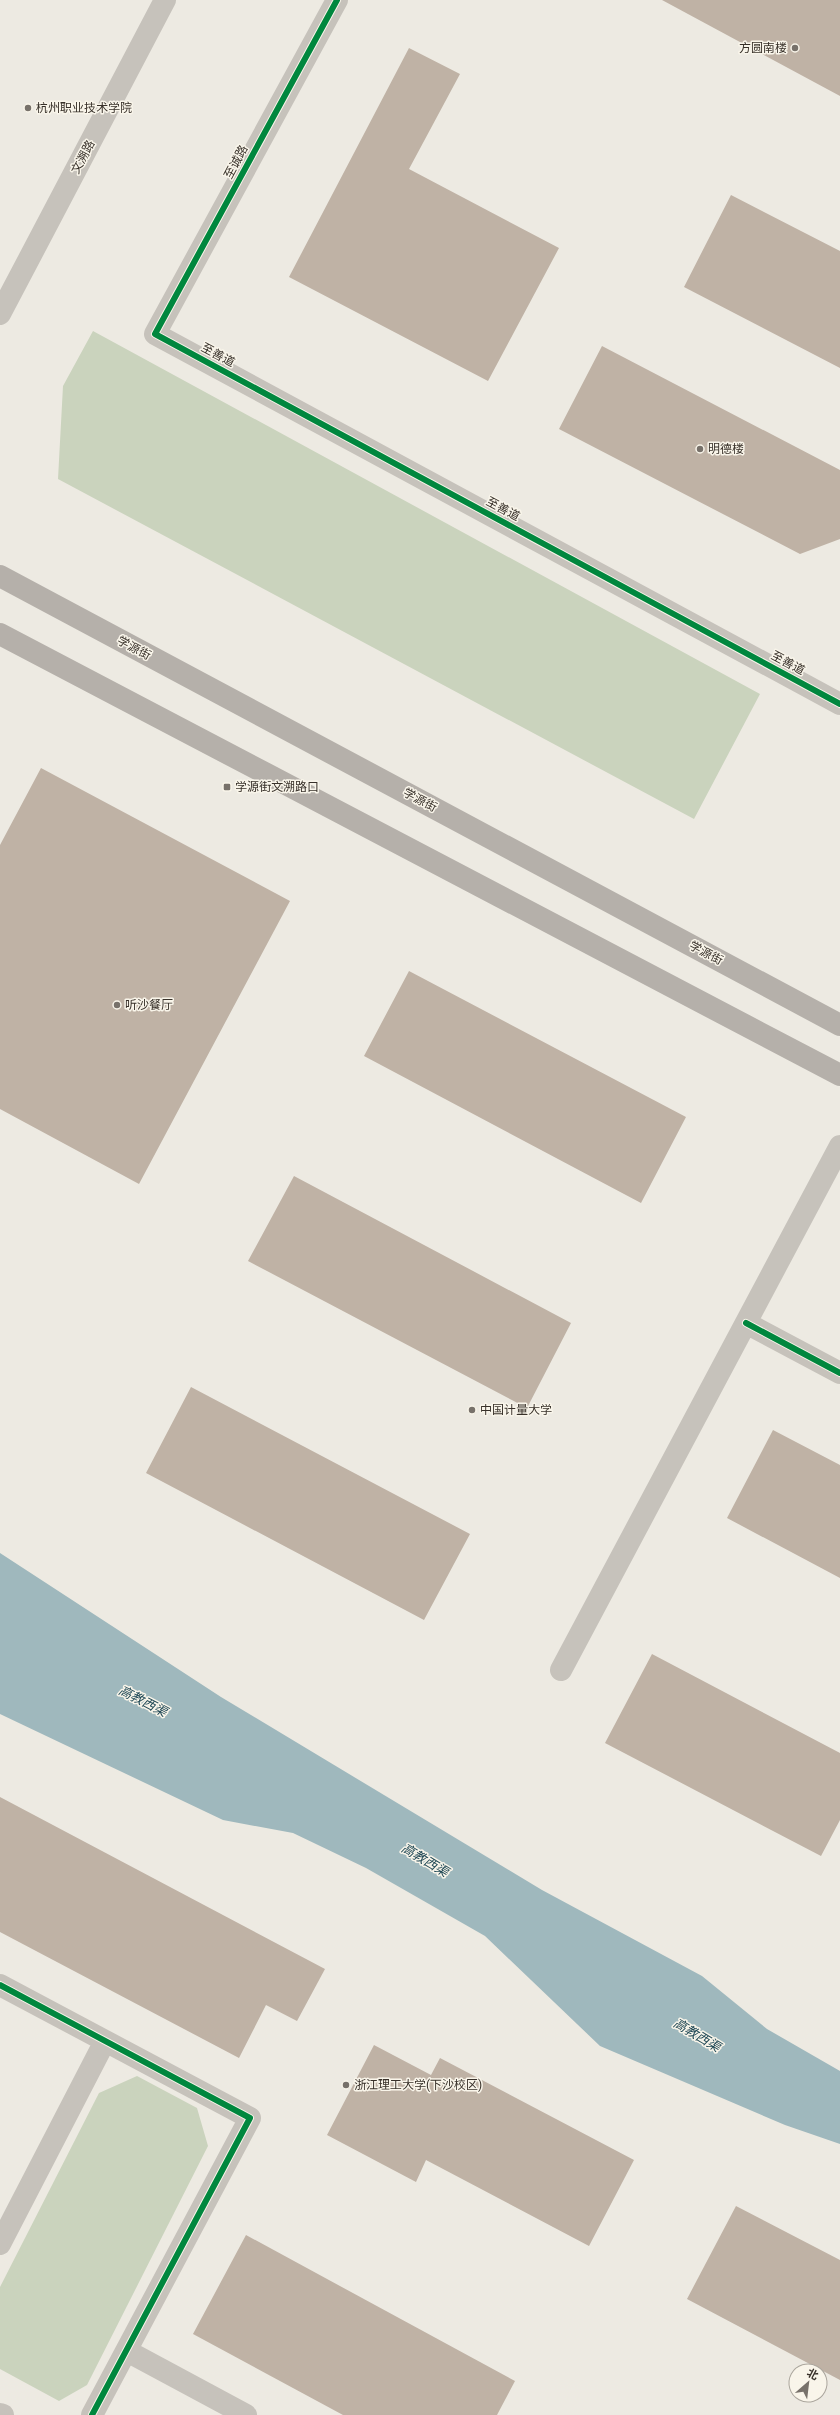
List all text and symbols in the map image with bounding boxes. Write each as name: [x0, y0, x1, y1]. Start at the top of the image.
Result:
place label: 方圆南楼: [739, 41, 787, 55]
marker: 方圆南楼: [790, 43, 800, 53]
place label: 杭州职业技术学院: [36, 101, 132, 115]
marker: 杭州职业技术学院: [23, 103, 33, 113]
street label: 文溯路: [68, 138, 98, 176]
street label: 至诚路: [221, 143, 251, 181]
street label: 至善道: [199, 340, 237, 370]
place label: 明德楼: [708, 442, 744, 456]
marker: 明德楼: [695, 444, 705, 454]
street label: 至善道: [484, 494, 522, 524]
street label: 学源街: [115, 633, 153, 663]
street label: 至善道: [769, 648, 807, 678]
place label: 学源街文溯路口: [235, 780, 319, 794]
marker: 学源街文溯路口: [222, 782, 232, 792]
street label: 学源街: [401, 785, 439, 815]
street label: 学源街: [687, 938, 725, 968]
place label: 听沙餐厅: [125, 998, 173, 1012]
marker: 听沙餐厅: [112, 1000, 122, 1010]
place label: 中国计量大学: [480, 1403, 552, 1417]
marker: 中国计量大学: [467, 1405, 477, 1415]
water label: 高教西渠: [116, 1683, 171, 1720]
water label: 高教西渠: [399, 1840, 453, 1881]
water label: 高教西渠: [671, 2015, 725, 2056]
place label: 浙江理工大学(下沙校区): [354, 2078, 482, 2092]
marker: 浙江理工大学(下沙校区): [341, 2080, 351, 2090]
north arrow: [788, 2363, 828, 2403]
text: 北: [805, 2366, 820, 2383]

